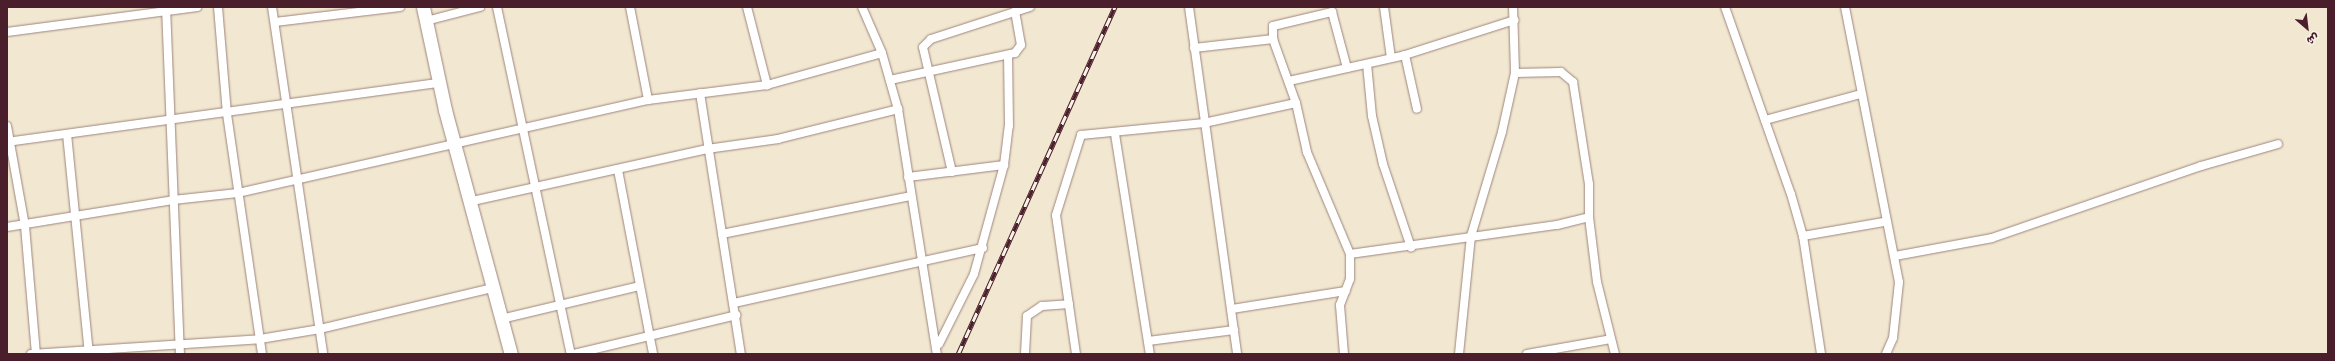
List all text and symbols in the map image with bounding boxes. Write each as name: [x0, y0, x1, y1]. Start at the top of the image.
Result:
north arrow: [2287, 8, 2327, 48]
text: ش: [2303, 28, 2322, 49]

